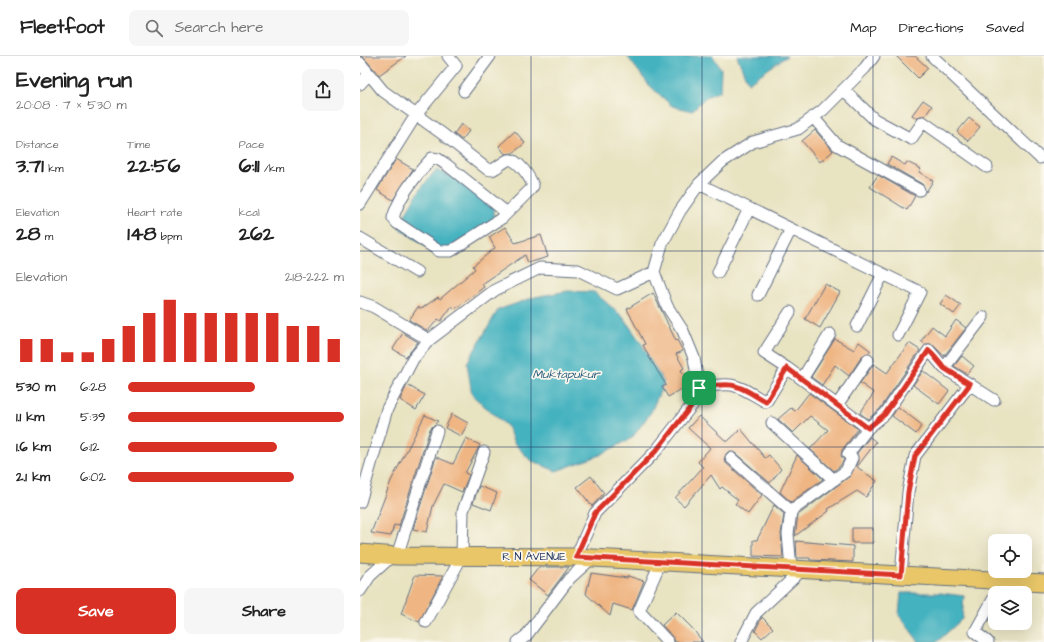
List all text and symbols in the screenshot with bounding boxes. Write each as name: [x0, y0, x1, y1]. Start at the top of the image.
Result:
search box: [129, 10, 409, 46]
text: Fleetfoot: [20, 14, 105, 41]
icon: search: [143, 17, 165, 39]
text: Search here: [175, 17, 263, 38]
text: Map: [850, 18, 877, 38]
text: Directions: [899, 18, 964, 38]
text: Saved: [986, 18, 1024, 38]
text: Evening run: [16, 65, 132, 96]
button: share: [302, 69, 344, 111]
text: 20:08 · 7 × 530 m: [16, 96, 127, 114]
text: Distance: [16, 137, 59, 152]
text: Time: [127, 137, 150, 152]
text: Pace: [239, 137, 264, 152]
text: 3.71: [16, 152, 44, 180]
text: 22:56: [127, 152, 180, 180]
text: 6:11: [239, 152, 260, 180]
text: km: [44, 161, 64, 176]
text: /km: [260, 161, 284, 176]
text: Elevation: [16, 205, 59, 220]
text: Heart rate: [127, 205, 183, 220]
text: kcal: [239, 205, 260, 220]
text: 28: [16, 220, 40, 248]
text: 148: [127, 220, 156, 248]
text: 262: [239, 220, 274, 248]
text: m: [40, 229, 53, 244]
text: bpm: [156, 229, 182, 244]
text: Elevation: [16, 268, 67, 286]
text: 218–222 m: [285, 268, 344, 286]
water label: Muktapukur: [532, 366, 601, 383]
pin: [682, 371, 716, 405]
icon: arrive: [688, 377, 710, 399]
text: 530 m: [16, 378, 55, 396]
text: 6:28: [80, 378, 106, 396]
text: 1.1 km: [16, 408, 44, 426]
text: 5:39: [80, 408, 105, 426]
text: 1.6 km: [16, 438, 51, 456]
text: 6:12: [80, 438, 99, 456]
text: 2.1 km: [16, 468, 50, 486]
text: 6:02: [80, 468, 106, 486]
map controls: [988, 534, 1032, 630]
button: locate: [988, 534, 1032, 578]
street label: R N AVENUE: [502, 549, 566, 564]
button: layers: [988, 586, 1032, 630]
button: Save: [16, 588, 176, 634]
button: Share: [184, 588, 344, 634]

